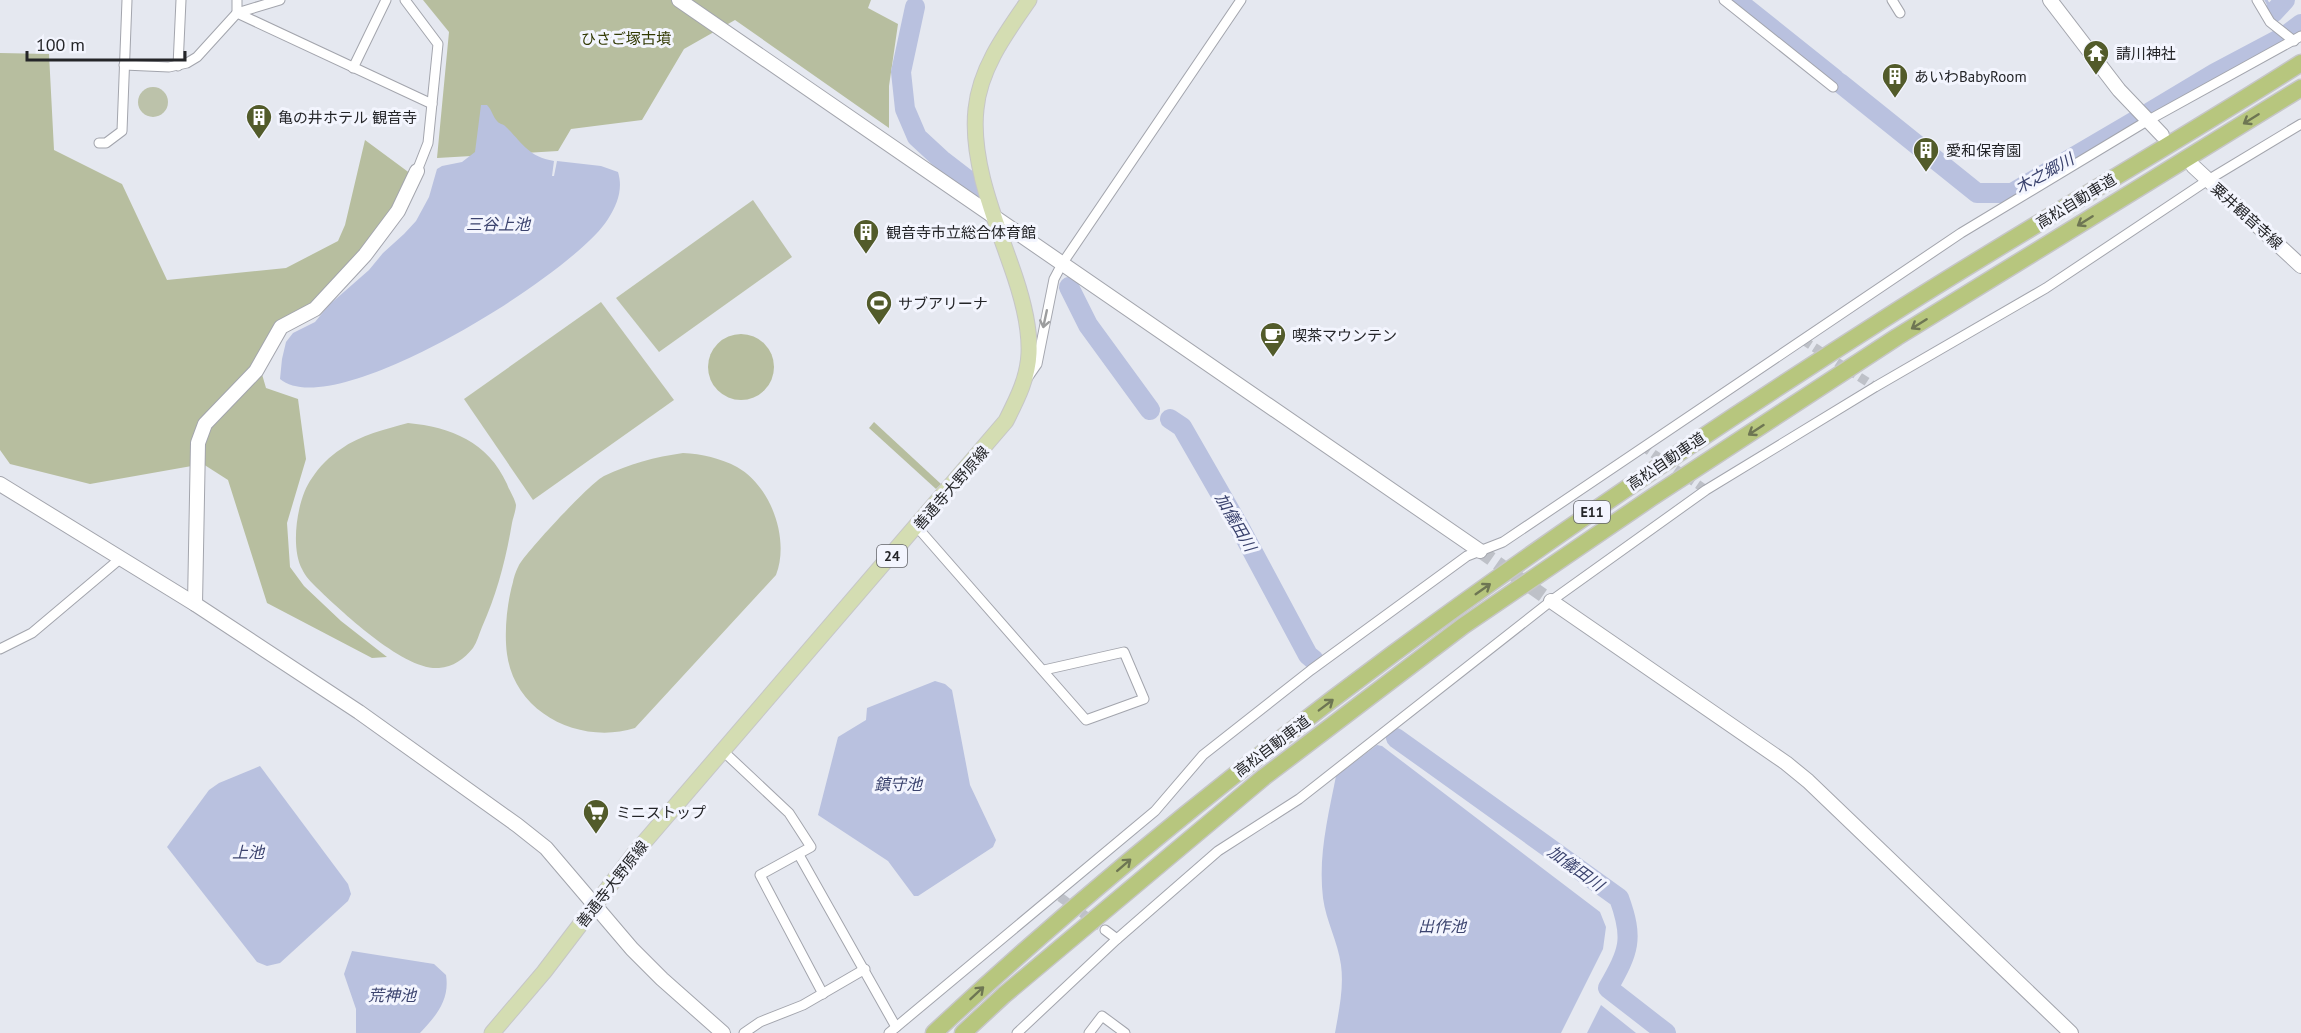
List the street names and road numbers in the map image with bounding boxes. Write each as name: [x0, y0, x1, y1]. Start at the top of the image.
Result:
street label: 高松自動車道: [2033, 170, 2119, 232]
street label: 粟井観音寺線: [2207, 179, 2287, 253]
street label: 高松自動車道: [1623, 428, 1709, 494]
street label: 善通寺大野原線: [909, 442, 993, 534]
road number: E11: [1574, 501, 1610, 523]
road number: 24: [877, 545, 907, 567]
street label: 高松自動車道: [1230, 711, 1314, 781]
street label: 善通寺大野原線: [572, 837, 652, 931]

